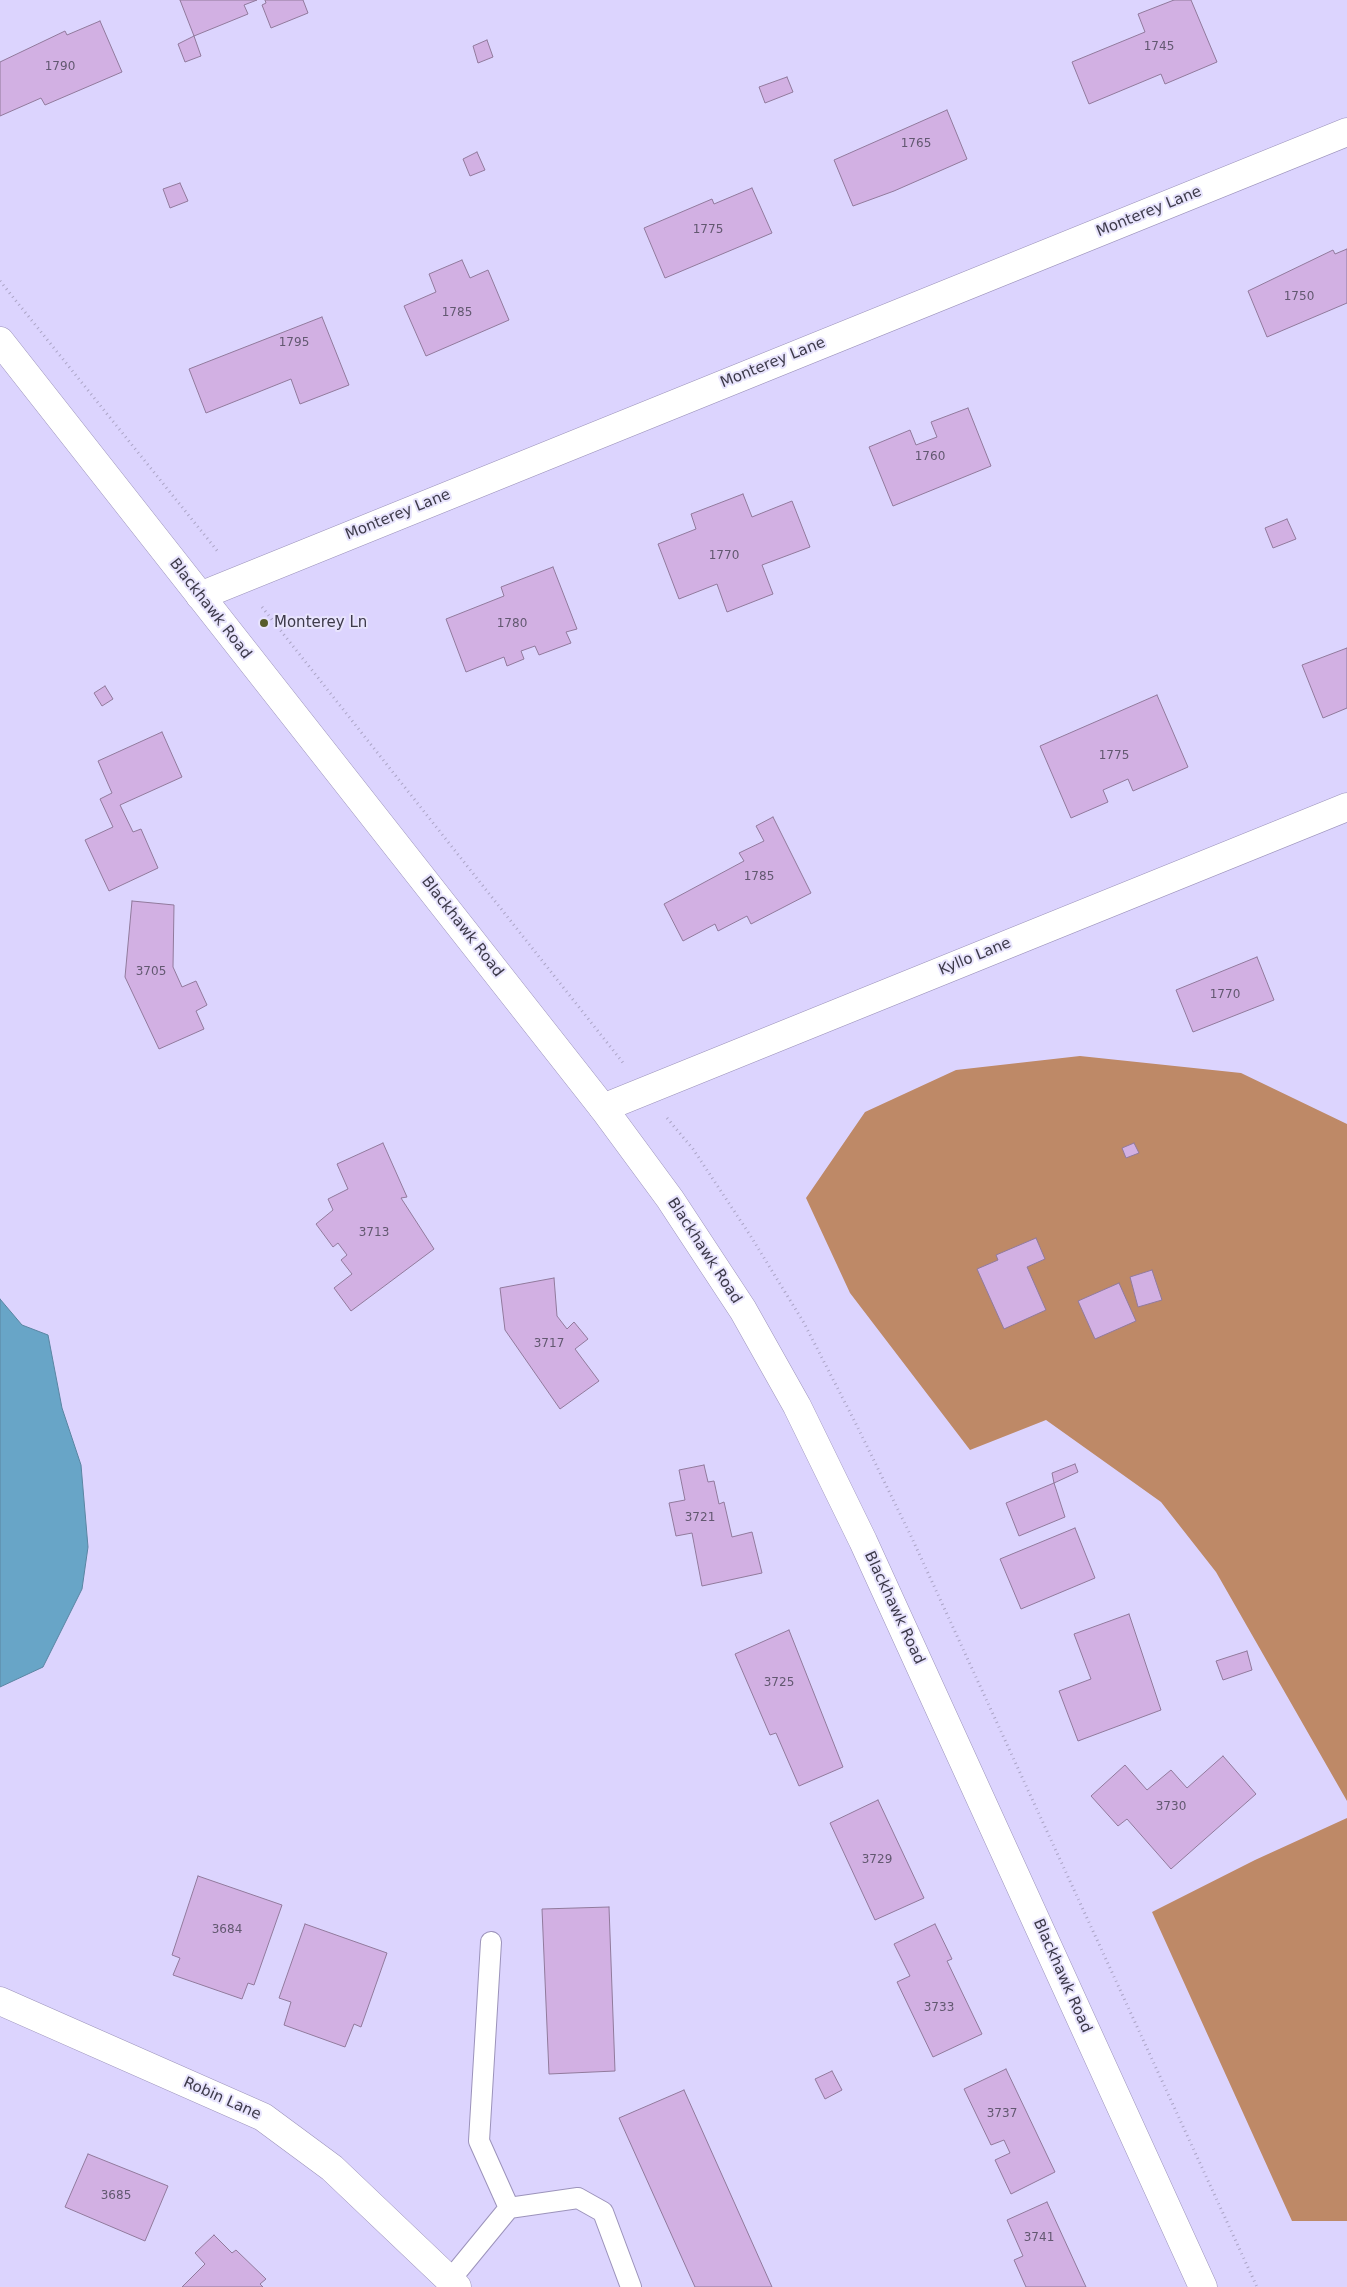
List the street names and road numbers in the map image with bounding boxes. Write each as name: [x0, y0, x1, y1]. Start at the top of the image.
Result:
street label: Monterey Lane: [1094, 183, 1204, 241]
street label: Monterey Lane: [718, 334, 828, 392]
street label: Monterey Lane: [343, 486, 453, 544]
street label: Blackhawk Road: [165, 555, 255, 663]
street label: Blackhawk Road: [417, 873, 507, 981]
street label: Kyllo Lane: [936, 934, 1014, 980]
street label: Blackhawk Road: [663, 1195, 745, 1307]
street label: Blackhawk Road: [860, 1549, 928, 1667]
street label: Blackhawk Road: [1029, 1916, 1095, 2036]
street label: Robin Lane: [180, 2074, 264, 2124]

